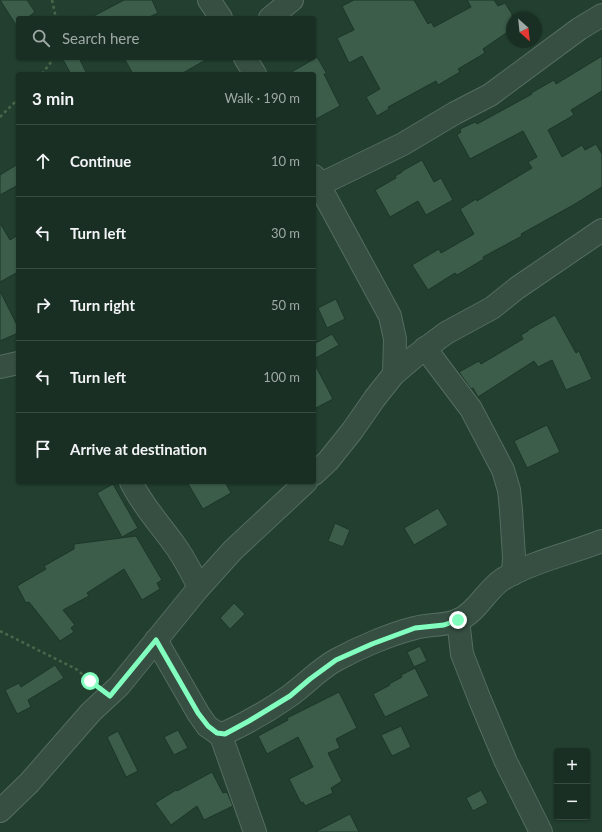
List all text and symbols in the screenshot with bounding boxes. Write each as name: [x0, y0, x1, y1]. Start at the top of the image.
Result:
north arrow: [506, 12, 542, 48]
search box: [16, 16, 316, 60]
icon: search: [30, 27, 52, 49]
text: Search here: [62, 29, 139, 47]
text: 3 min: [32, 88, 74, 109]
text: Walk · 190 m: [224, 90, 300, 106]
icon: ahead: [32, 150, 54, 172]
text: Continue: [70, 152, 131, 170]
text: 10 m: [271, 153, 300, 169]
icon: left: [32, 222, 54, 244]
text: Turn left: [70, 224, 126, 242]
text: 30 m: [271, 225, 300, 241]
icon: right: [32, 294, 54, 316]
text: Turn right: [70, 296, 135, 314]
text: 50 m: [271, 297, 300, 313]
icon: left: [32, 366, 54, 388]
text: Turn left: [70, 368, 126, 386]
text: 100 m: [263, 369, 300, 385]
icon: arrive: [32, 438, 54, 460]
text: Arrive at destination: [70, 440, 207, 458]
route end: [449, 611, 467, 629]
route start: [81, 672, 99, 690]
map controls: [554, 748, 590, 820]
button: +: [554, 748, 590, 784]
button: −: [554, 784, 590, 820]

